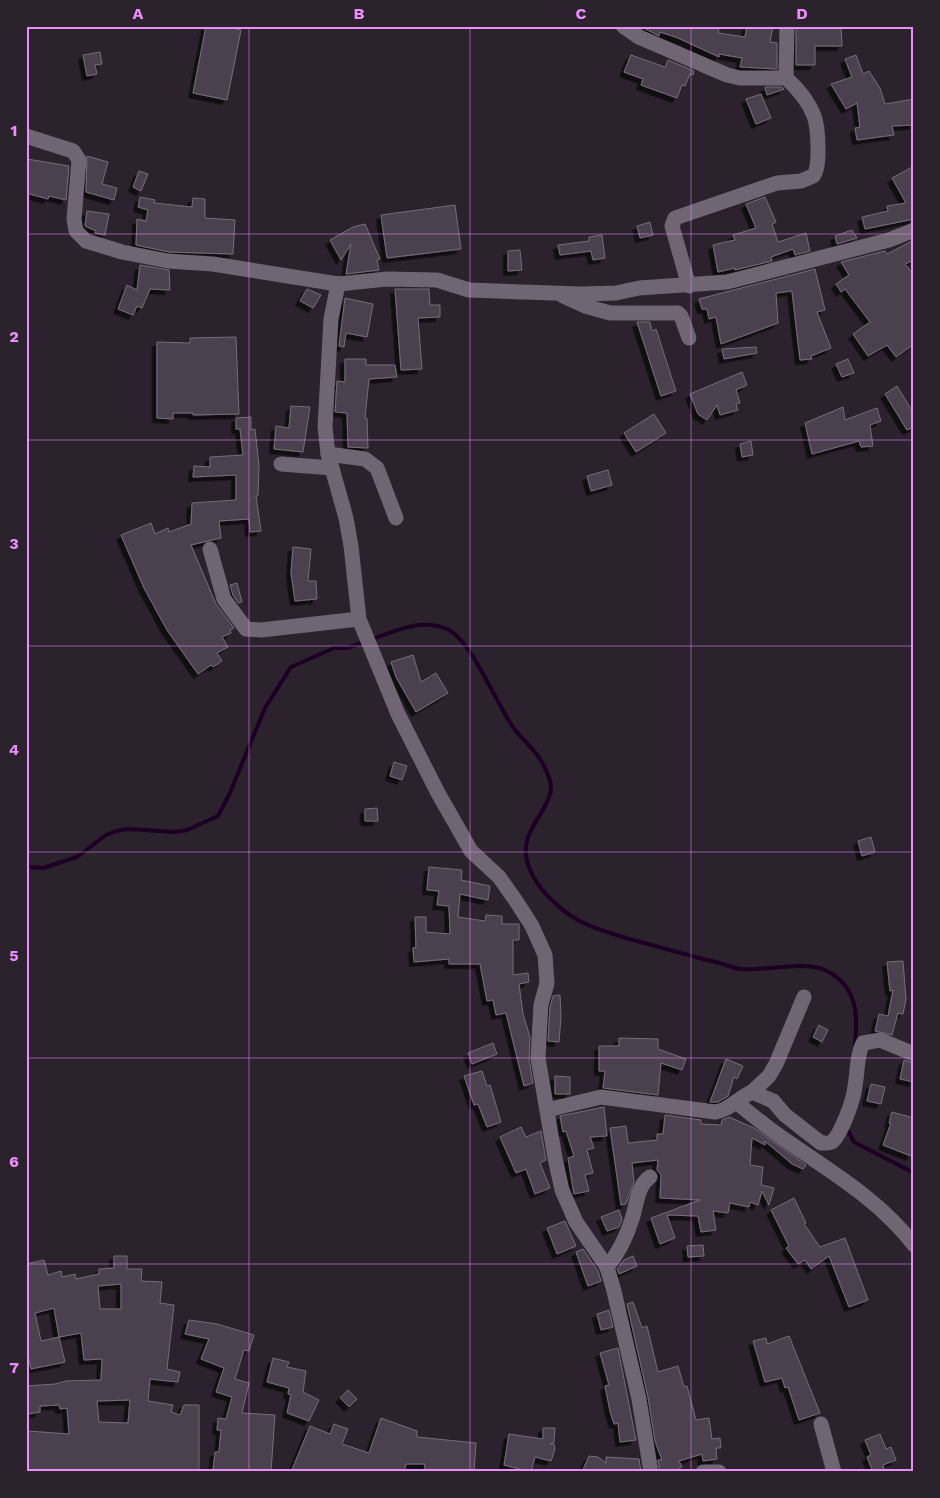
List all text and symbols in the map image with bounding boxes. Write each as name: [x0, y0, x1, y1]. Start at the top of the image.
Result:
text: A: [133, 4, 144, 23]
text: B: [354, 4, 365, 23]
text: C: [576, 4, 587, 23]
text: D: [796, 4, 808, 23]
text: 1: [11, 121, 17, 140]
text: 2: [9, 327, 19, 346]
text: 3: [9, 534, 19, 553]
text: 4: [9, 740, 19, 759]
text: 5: [9, 946, 19, 965]
text: 6: [9, 1152, 19, 1171]
text: 7: [9, 1358, 19, 1377]

